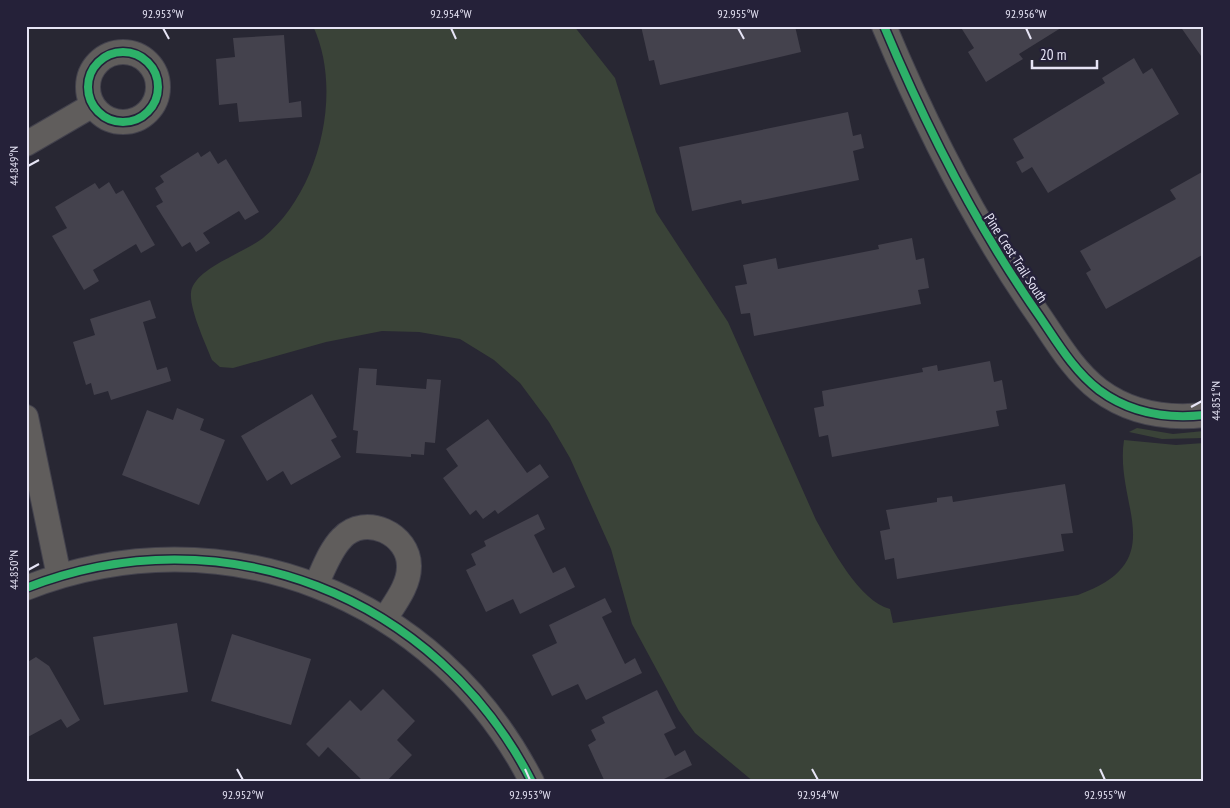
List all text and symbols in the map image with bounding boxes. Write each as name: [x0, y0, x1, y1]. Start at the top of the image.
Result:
text: 92.953°W: [142, 6, 184, 21]
text: 92.954°W: [430, 6, 472, 21]
text: 92.955°W: [717, 6, 759, 21]
text: 92.956°W: [1005, 6, 1047, 21]
scale bar: [1032, 38, 1098, 70]
text: 20 m: [1040, 45, 1066, 64]
text: 44.849°N: [6, 146, 21, 186]
street label: Pine Crest Trail South: [980, 210, 1052, 306]
text: 44.851°N: [1208, 381, 1223, 421]
text: 44.850°N: [6, 550, 21, 590]
text: 92.952°W: [222, 787, 264, 802]
text: 92.953°W: [509, 787, 551, 802]
text: 92.954°W: [797, 787, 839, 802]
text: 92.955°W: [1084, 787, 1126, 802]

